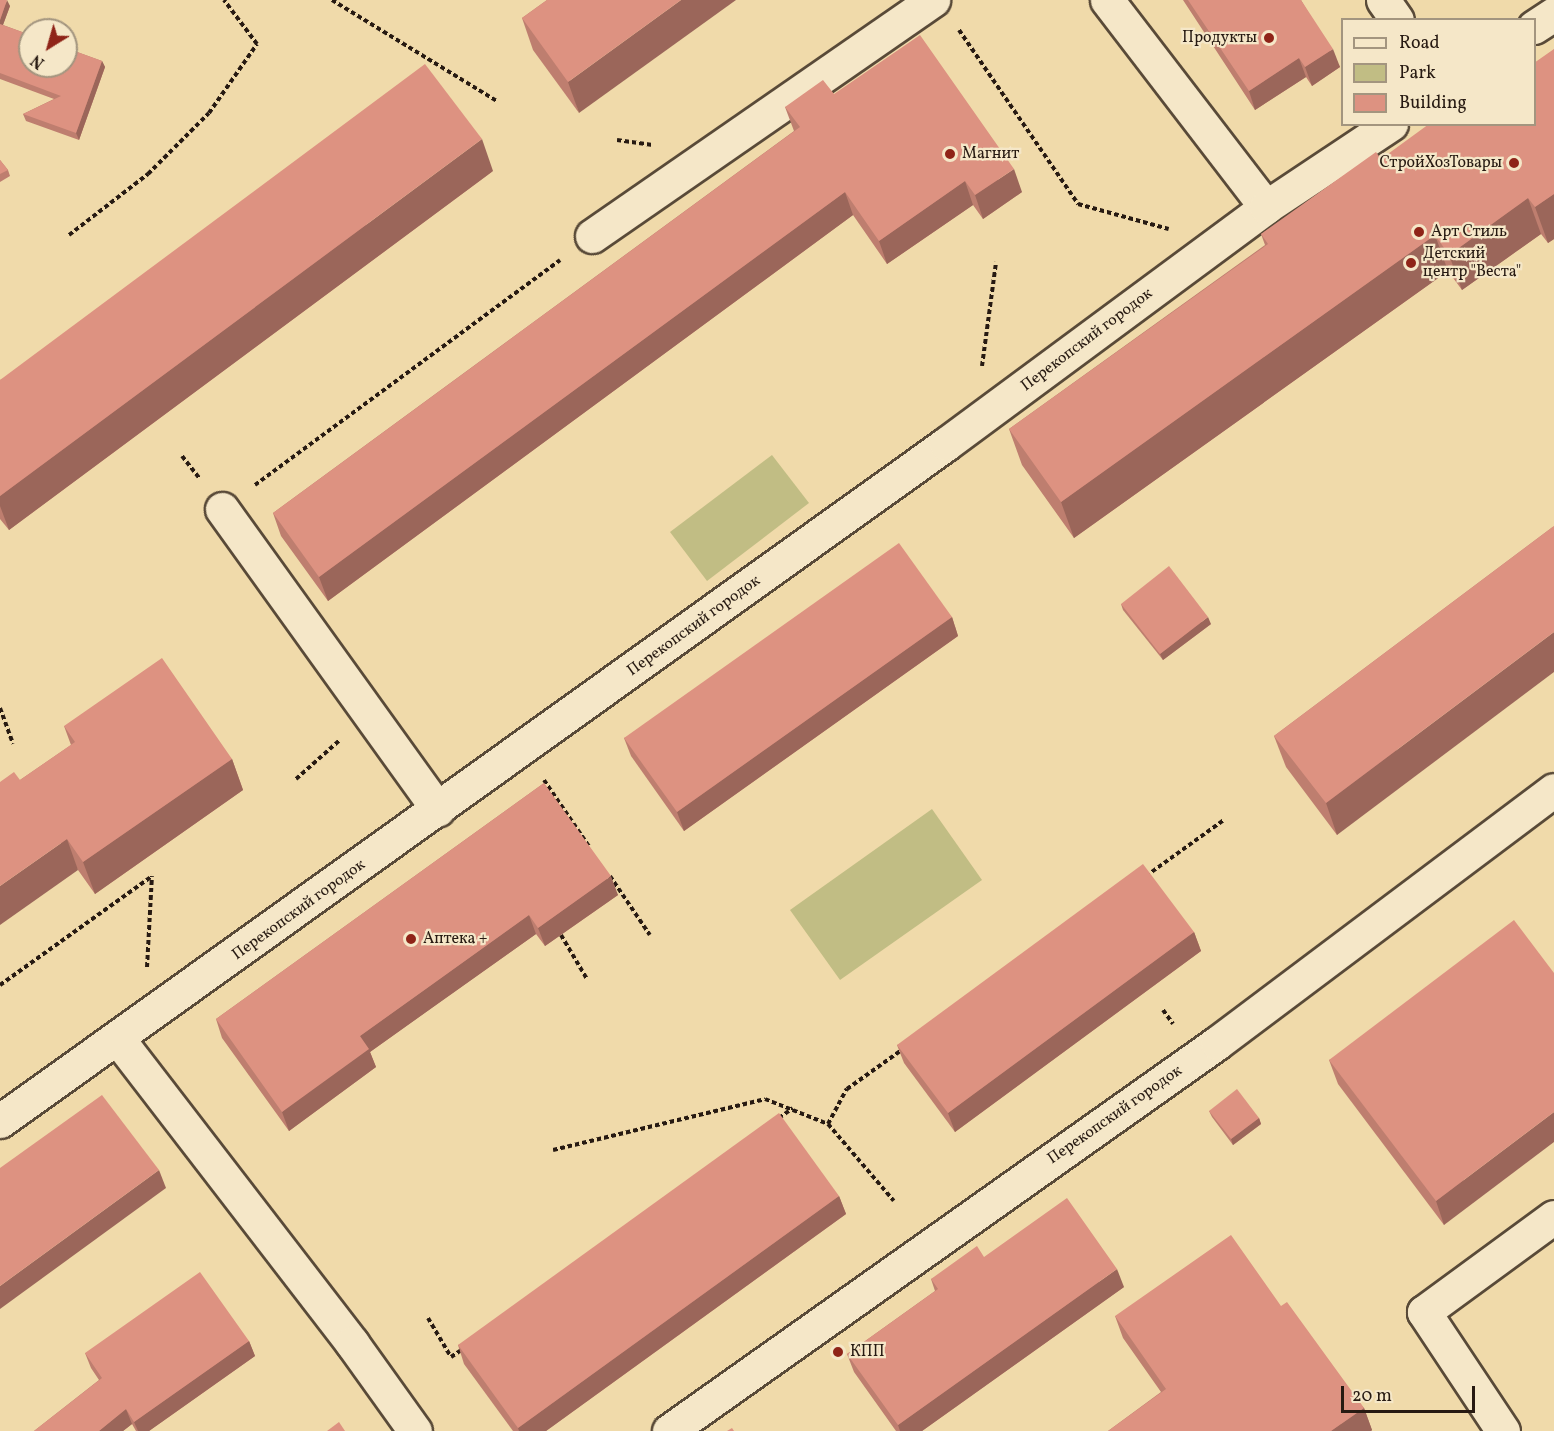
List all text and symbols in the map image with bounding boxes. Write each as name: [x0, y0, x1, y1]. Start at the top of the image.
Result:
north arrow: [18, 18, 78, 78]
legend: [1341, 18, 1536, 126]
place label: Продукты: [1182, 28, 1257, 48]
marker: Продукты: [1262, 31, 1276, 45]
text: Road: [1399, 31, 1440, 56]
text: N: [27, 48, 50, 73]
text: Park: [1399, 61, 1436, 86]
text: Building: [1399, 91, 1467, 116]
place label: Магнит: [962, 144, 1019, 164]
marker: Магнит: [943, 147, 957, 161]
place label: СтройХозТовары: [1380, 153, 1502, 173]
marker: СтройХозТовары: [1507, 156, 1521, 170]
place label: Арт Стиль: [1431, 222, 1507, 242]
marker: Арт Стиль: [1412, 225, 1426, 239]
place label: Детский центр "Веста": [1423, 244, 1521, 282]
marker: Детский центр "Веста": [1404, 256, 1418, 270]
street label: Перекопский городок: [1017, 284, 1157, 396]
street label: Перекопский городок: [624, 571, 764, 681]
street label: Перекопский городок: [229, 855, 369, 965]
place label: Аптека +: [423, 929, 488, 949]
marker: Аптека +: [404, 932, 418, 946]
street label: Перекопский городок: [1044, 1061, 1186, 1169]
place label: КПП: [850, 1342, 885, 1362]
marker: КПП: [831, 1345, 845, 1359]
scale bar: [1344, 1374, 1478, 1412]
text: 20 m: [1352, 1384, 1392, 1409]

